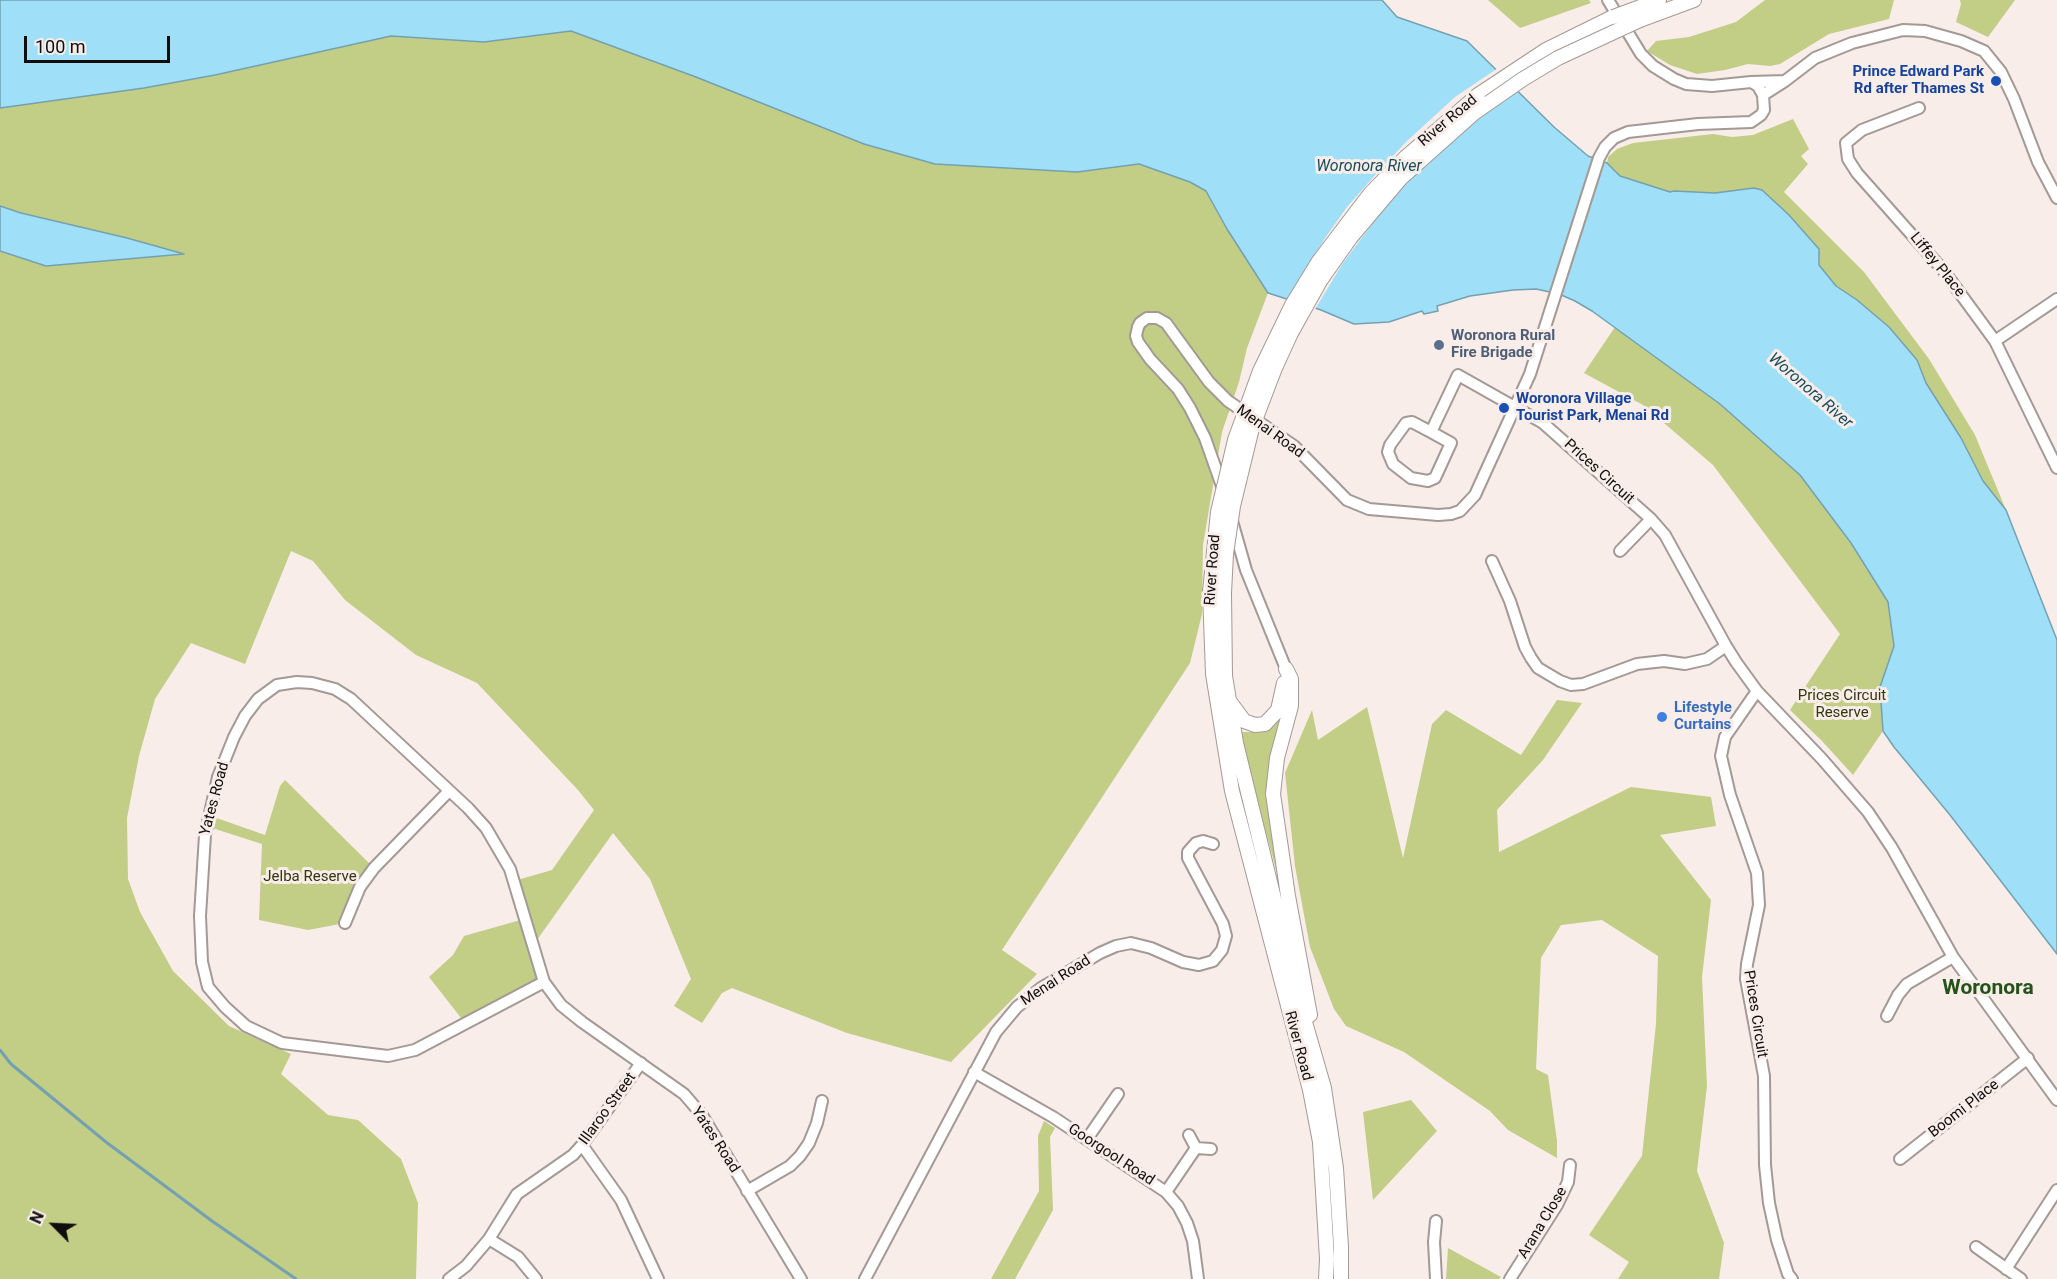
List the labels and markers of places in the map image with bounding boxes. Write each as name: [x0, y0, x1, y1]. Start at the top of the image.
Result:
place label: Prince Edward Park Rd after Thames St: [1852, 63, 1984, 98]
marker: Prince Edward Park Rd after Thames St: [1989, 74, 2003, 88]
place label: Woronora Rural Fire Brigade: [1451, 327, 1555, 362]
marker: Woronora Rural Fire Brigade: [1432, 338, 1446, 352]
place label: Woronora Village Tourist Park, Menai Rd: [1516, 390, 1669, 425]
marker: Woronora Village Tourist Park, Menai Rd: [1497, 401, 1511, 415]
place label: Lifestyle Curtains: [1674, 699, 1732, 734]
marker: Lifestyle Curtains: [1655, 710, 1669, 724]

